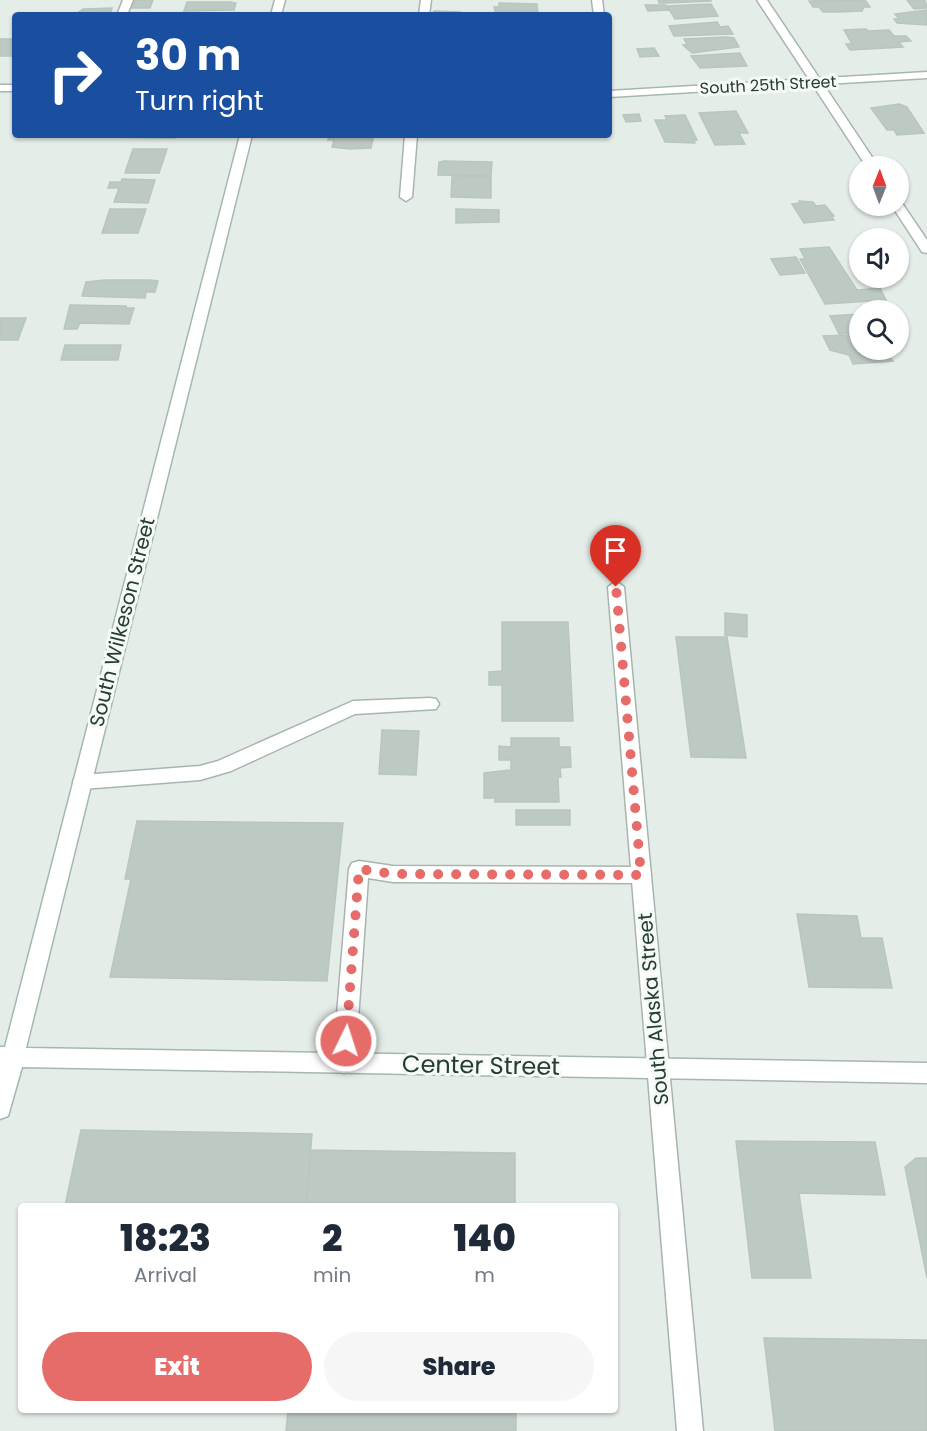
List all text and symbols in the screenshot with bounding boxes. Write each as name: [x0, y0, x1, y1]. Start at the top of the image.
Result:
text: 30 m: [135, 26, 241, 85]
icon: right: [36, 36, 114, 114]
street label: South 25th Street: [699, 70, 837, 100]
text: Turn right: [135, 82, 264, 119]
north arrow: [849, 156, 909, 216]
map controls: [849, 156, 909, 360]
button: sound: [849, 228, 909, 288]
button: search: [849, 300, 909, 360]
street label: South Wilkeson Street: [82, 514, 162, 730]
pin: [590, 525, 641, 587]
icon: arrive: [599, 534, 632, 567]
street label: South Alaska Street: [631, 912, 675, 1106]
position arrow: [314, 1009, 378, 1073]
street label: Center Street: [402, 1047, 560, 1083]
text: 18:23: [120, 1213, 211, 1264]
text: 2: [322, 1213, 342, 1264]
text: 140: [453, 1213, 516, 1264]
text: Arrival: [134, 1261, 197, 1289]
text: min: [313, 1261, 351, 1289]
text: m: [474, 1261, 495, 1289]
button: Exit: [42, 1332, 312, 1401]
button: Share: [324, 1332, 594, 1401]

